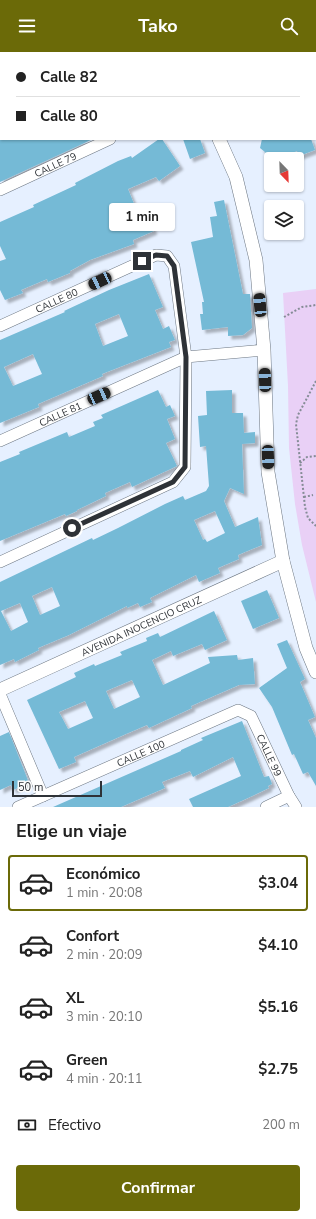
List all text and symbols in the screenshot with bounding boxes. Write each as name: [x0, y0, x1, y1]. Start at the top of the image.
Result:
text: Tako: [138, 14, 178, 38]
icon: menu: [16, 15, 38, 37]
icon: search: [278, 15, 300, 37]
text: Calle 82: [40, 67, 98, 87]
text: Calle 80: [40, 106, 98, 126]
street label: CALLE 79: [32, 149, 79, 181]
north arrow: [264, 152, 304, 192]
map controls: [264, 152, 304, 240]
button: layers: [264, 200, 304, 240]
callout: 1 min: [109, 203, 175, 231]
text: 1 min: [125, 208, 159, 226]
route end: [133, 252, 151, 270]
car: [87, 270, 113, 292]
street label: CALLE 80: [33, 286, 80, 317]
car: [253, 293, 267, 317]
car: [259, 368, 271, 392]
car: [86, 386, 112, 406]
street label: CALLE 81: [37, 399, 84, 430]
car: [262, 445, 274, 469]
route start: [63, 519, 81, 537]
street label: AVENIDA INOCENCIO CRUZ: [79, 593, 204, 660]
street label: CALLE 99: [253, 732, 285, 779]
street label: CALLE 100: [115, 737, 167, 771]
scale bar: [12, 779, 102, 798]
text: 50 m: [18, 780, 43, 795]
text: Elige un viaje: [16, 819, 127, 843]
text: Económico: [66, 864, 140, 884]
icon: car: [18, 865, 54, 901]
text: $3.04: [258, 873, 298, 893]
text: 1 min · 20:08: [66, 884, 142, 902]
text: Confort: [66, 926, 119, 946]
icon: car: [18, 927, 54, 963]
text: $4.10: [258, 935, 298, 955]
text: 2 min · 20:09: [66, 946, 142, 964]
text: XL: [66, 988, 85, 1008]
icon: car: [18, 989, 54, 1025]
text: $5.16: [258, 997, 298, 1017]
text: 3 min · 20:10: [66, 1008, 142, 1026]
text: Green: [66, 1050, 108, 1070]
icon: car: [18, 1051, 54, 1087]
text: $2.75: [258, 1059, 298, 1079]
text: 4 min · 20:11: [66, 1070, 142, 1088]
icon: cash: [16, 1114, 38, 1136]
text: Efectivo: [48, 1115, 101, 1135]
text: 200 m: [262, 1116, 300, 1134]
button: Confirmar: [16, 1165, 300, 1211]

